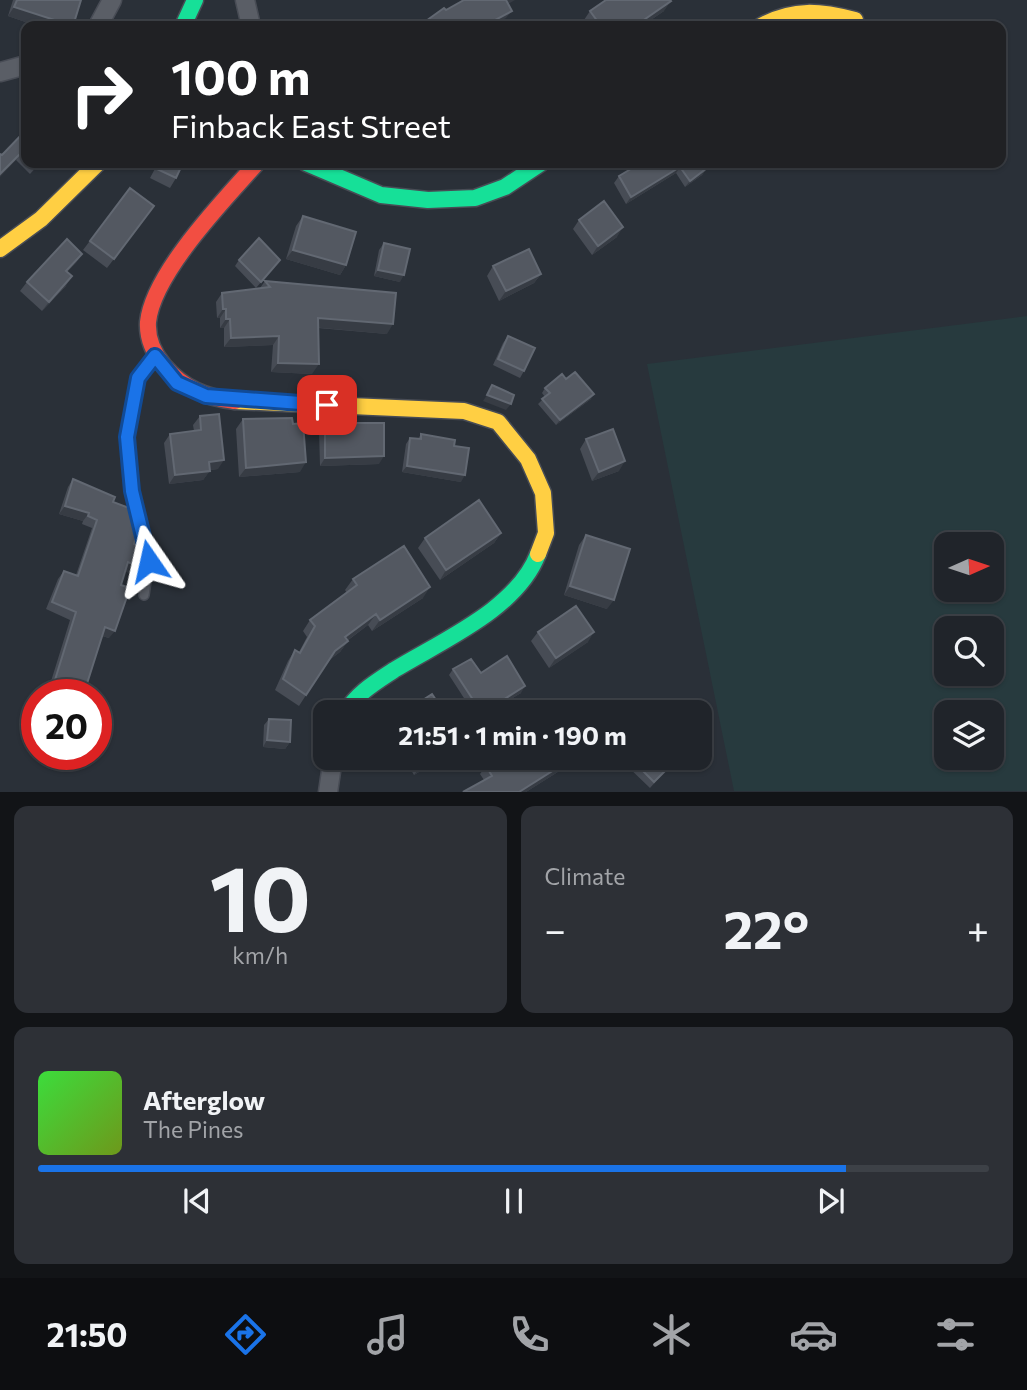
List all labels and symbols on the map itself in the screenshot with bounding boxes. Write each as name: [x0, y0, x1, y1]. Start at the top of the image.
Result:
pin: [297, 375, 357, 435]
position arrow: [112, 524, 186, 598]
north arrow: [934, 532, 1004, 602]
speed limit sign: 20: [21, 679, 112, 770]

